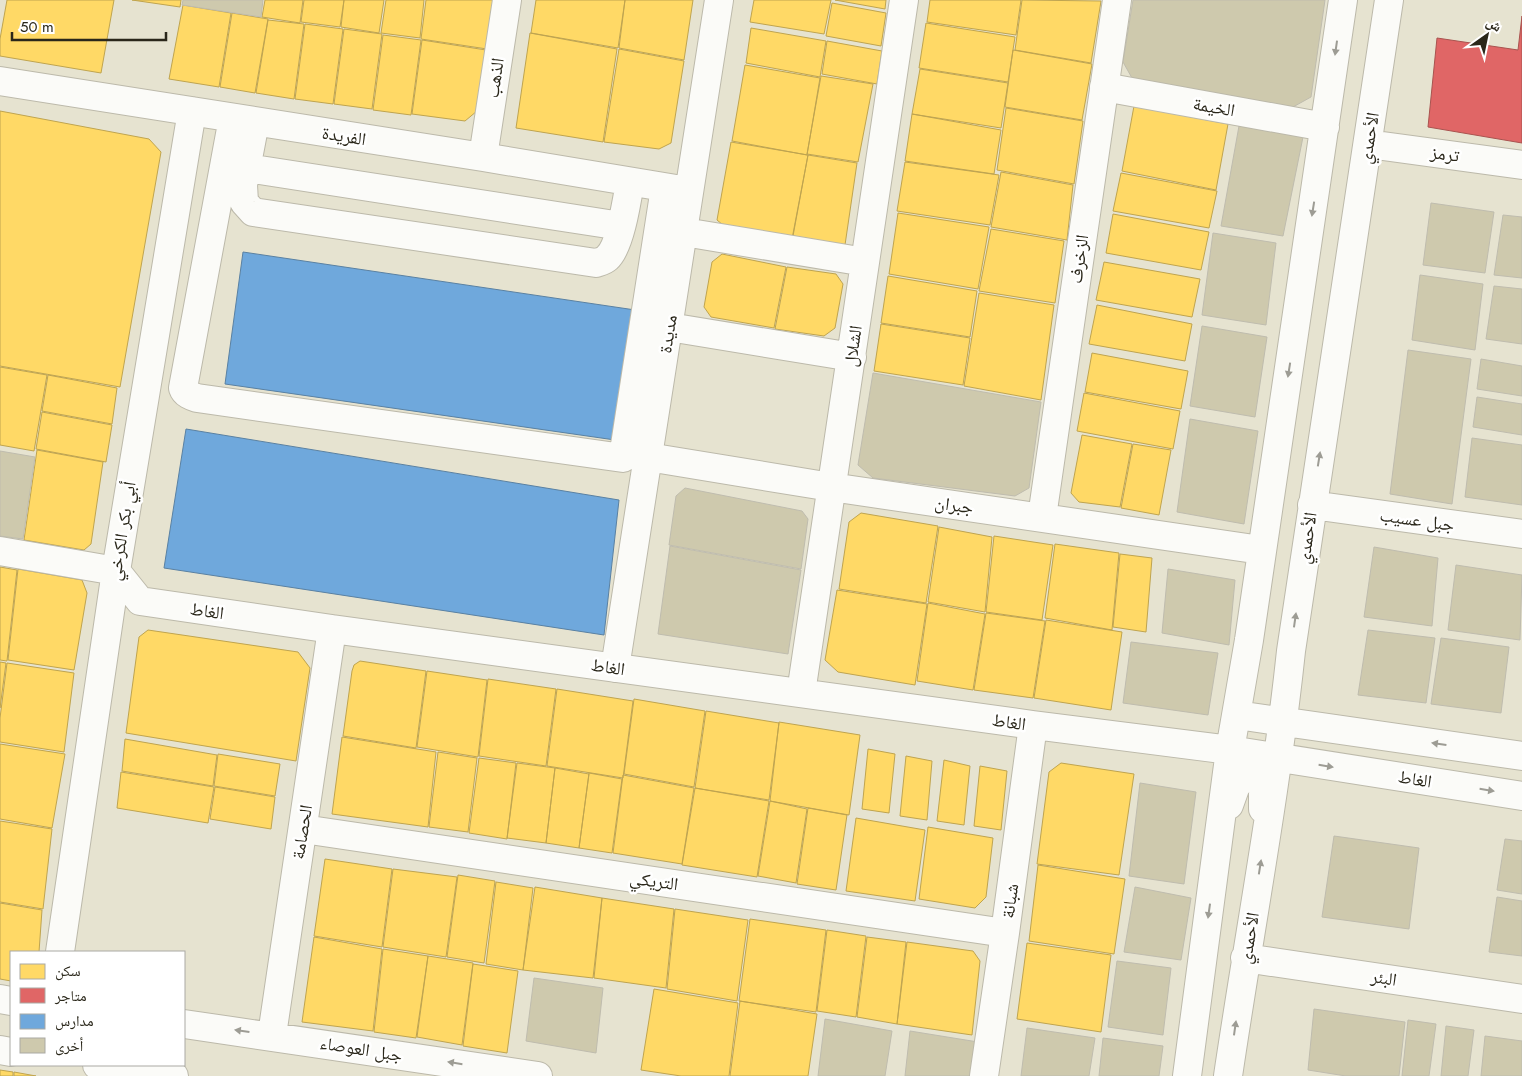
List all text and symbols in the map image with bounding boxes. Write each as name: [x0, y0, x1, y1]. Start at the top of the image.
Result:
scale bar: [12, 10, 166, 42]
north arrow: [1462, 10, 1512, 60]
text: ش: [1482, 12, 1506, 37]
text: 50 m: [20, 16, 54, 38]
one-way arrow: [1332, 41, 1340, 57]
street label: الذهب: [479, 56, 511, 100]
street label: الخيمة: [1191, 91, 1237, 123]
street label: الأحمدي: [1352, 110, 1387, 166]
street label: الفريدة: [320, 120, 368, 152]
street label: ترمز: [1428, 139, 1461, 169]
one-way arrow: [1309, 201, 1317, 217]
street label: الزخرف: [1063, 233, 1095, 285]
street label: مديدة: [652, 313, 684, 355]
street label: الشلال: [837, 324, 869, 368]
one-way arrow: [1284, 362, 1292, 378]
one-way arrow: [1316, 451, 1324, 467]
street label: أبي بكر الكرخي: [101, 479, 144, 583]
street label: جبران: [933, 489, 975, 521]
street label: جبل عسيب: [1378, 502, 1456, 538]
street label: الأحمدي: [1290, 510, 1325, 566]
street label: الغاط: [188, 596, 226, 626]
one-way arrow: [1292, 611, 1300, 627]
street label: الغاط: [589, 652, 627, 682]
street label: الغاط: [990, 707, 1028, 737]
one-way arrow: [1431, 740, 1447, 748]
one-way arrow: [1318, 762, 1334, 770]
street label: الغاط: [1396, 764, 1434, 794]
one-way arrow: [1479, 787, 1495, 795]
street label: الحصامة: [285, 803, 319, 861]
one-way arrow: [1256, 859, 1264, 875]
street label: التريكي: [628, 865, 680, 899]
street label: شبانة: [995, 882, 1025, 920]
one-way arrow: [1205, 904, 1213, 920]
street label: الأحمدي: [1232, 910, 1267, 966]
legend: [10, 951, 185, 1066]
text: سكن: [55, 960, 81, 982]
street label: البئر: [1368, 963, 1399, 993]
text: متاجر: [54, 985, 87, 1007]
text: مدارس: [55, 1010, 94, 1032]
one-way arrow: [1232, 1019, 1240, 1035]
one-way arrow: [234, 1027, 250, 1035]
street label: جبل العوصاء: [318, 1030, 404, 1068]
text: أخرى: [55, 1035, 84, 1057]
one-way arrow: [447, 1059, 463, 1067]

